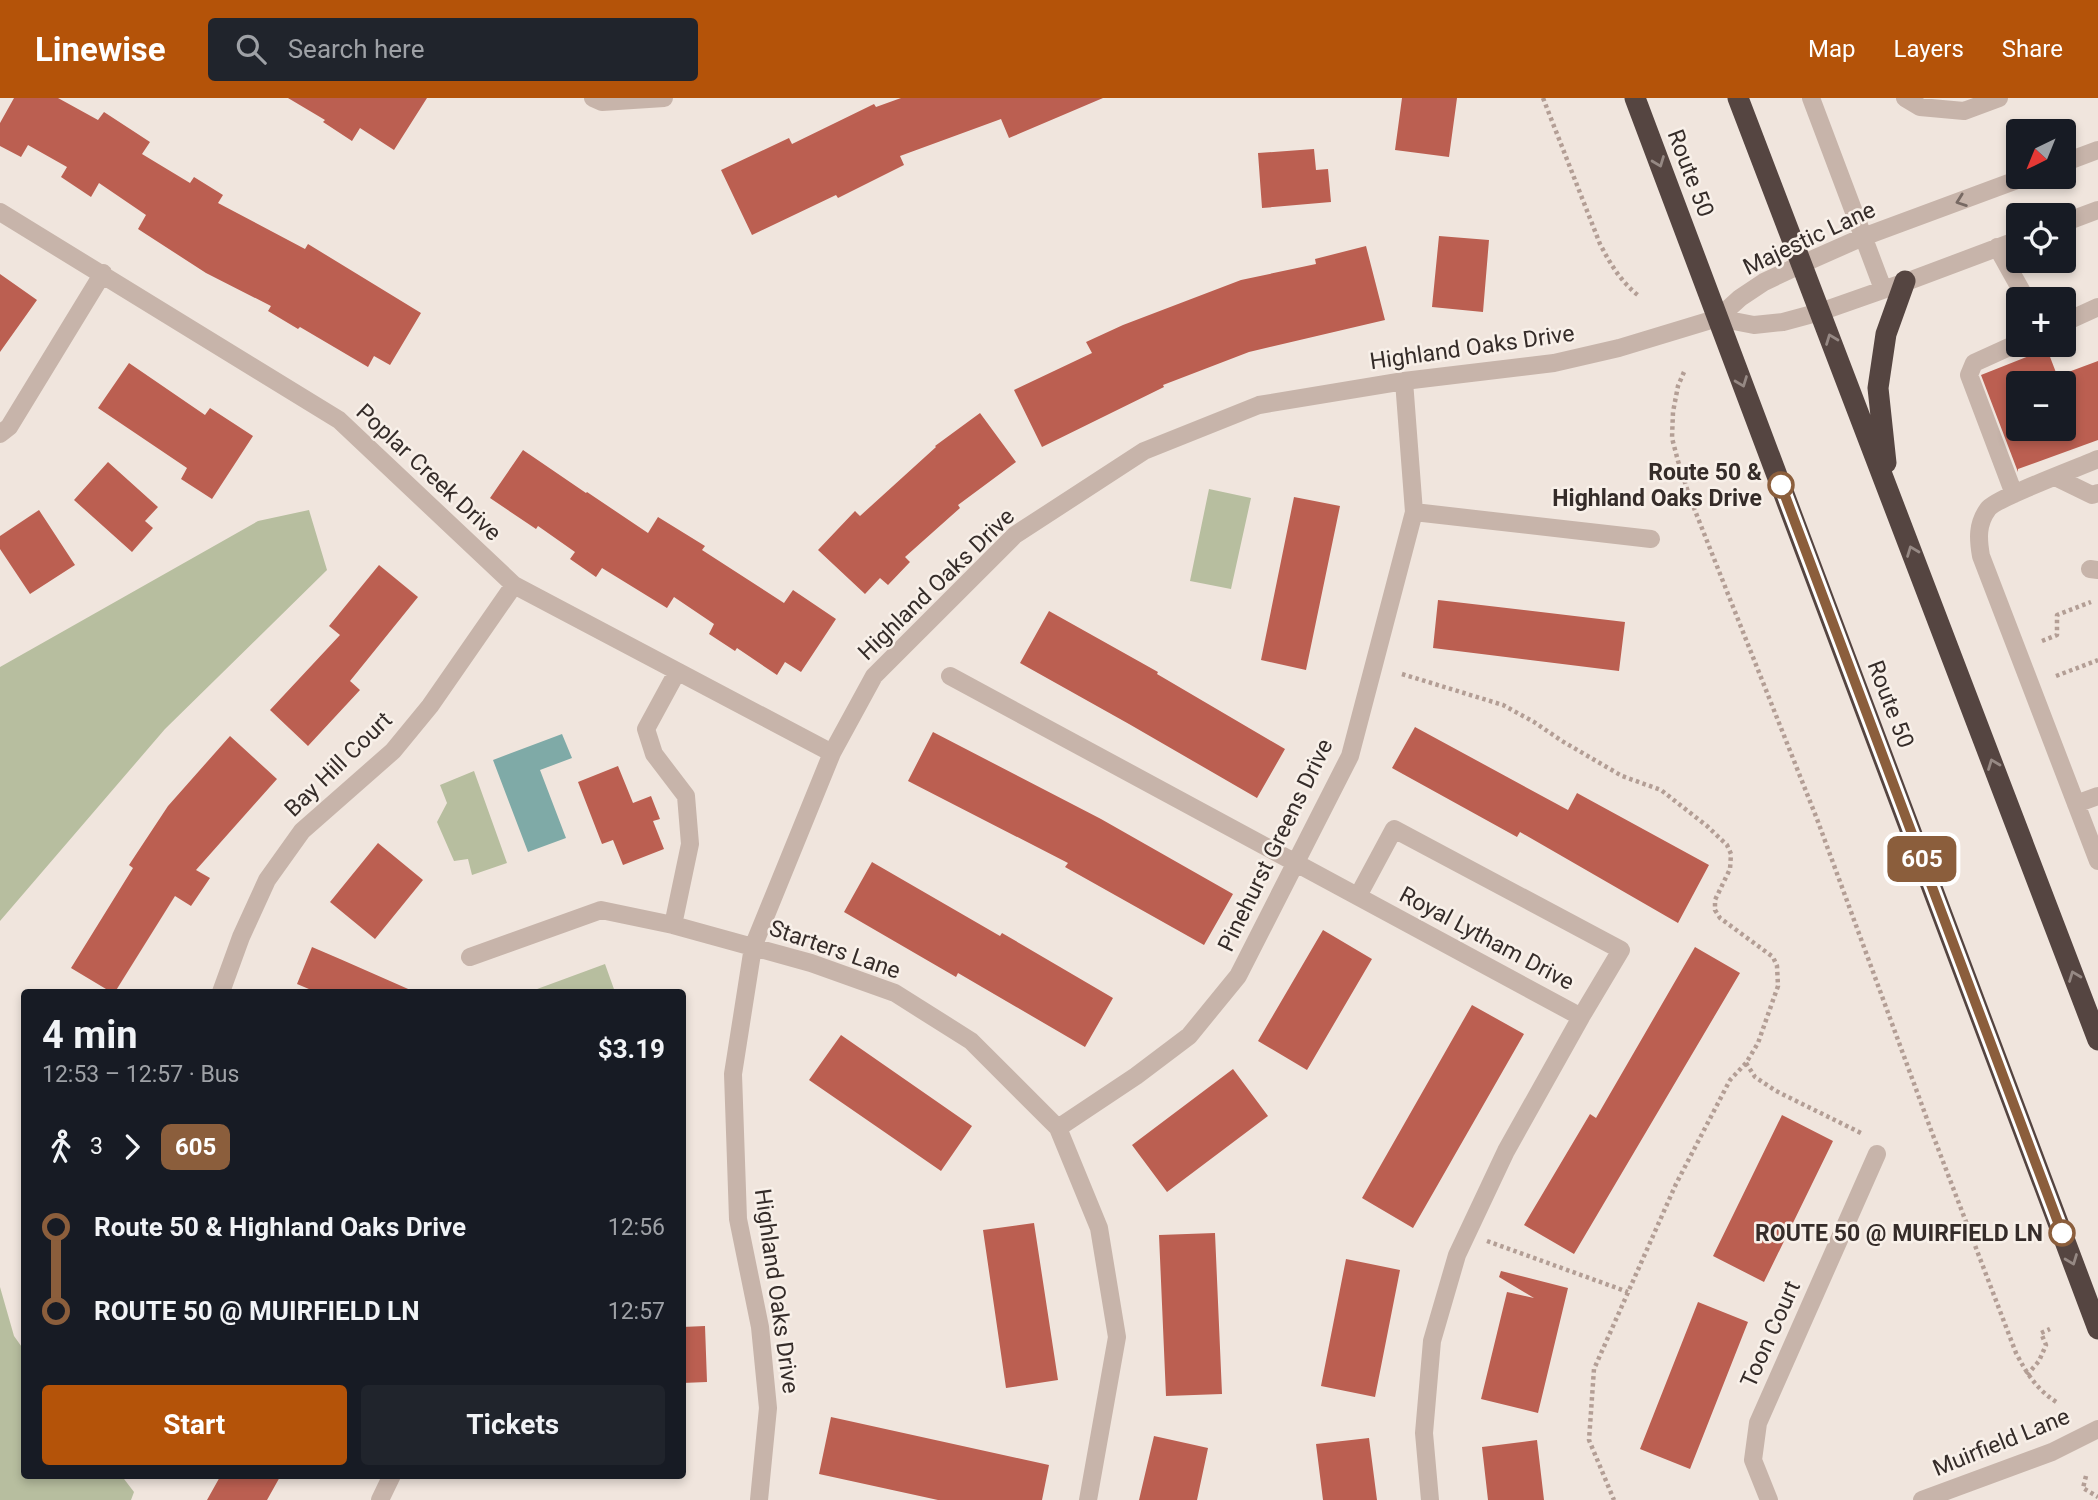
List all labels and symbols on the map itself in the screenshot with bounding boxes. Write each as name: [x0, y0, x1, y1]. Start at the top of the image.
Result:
north arrow: [2006, 119, 2076, 189]
street label: Route 50: [1662, 126, 1719, 221]
one-way arrow: [1651, 155, 1665, 167]
one-way arrow: [1956, 192, 1968, 206]
street label: Majestic Lane: [1739, 196, 1880, 281]
street label: Highland Oaks Drive: [1368, 320, 1576, 375]
one-way arrow: [1825, 333, 1839, 345]
one-way arrow: [1734, 375, 1748, 387]
street label: Poplar Creek Drive: [351, 398, 507, 546]
place label: Route 50 & Highland Oaks Drive: [1552, 459, 1762, 512]
marker: Route 50 & Highland Oaks Drive: [1768, 472, 1794, 498]
street label: Highland Oaks Drive: [853, 503, 1020, 666]
one-way arrow: [1906, 546, 1920, 558]
street label: Route 50: [1862, 657, 1919, 752]
street label: Bay Hill Court: [279, 706, 398, 822]
street label: Pinehurst Greens Drive: [1212, 735, 1339, 956]
one-way arrow: [1987, 758, 2001, 770]
line badge: 605: [1882, 836, 1962, 882]
street label: Royal Lytham Drive: [1395, 881, 1579, 996]
street label: Starters Lane: [766, 914, 904, 985]
one-way arrow: [2068, 971, 2082, 983]
street label: Highland Oaks Drive: [749, 1187, 804, 1395]
place label: ROUTE 50 @ MUIRFIELD LN: [1755, 1220, 2043, 1247]
marker: ROUTE 50 @ MUIRFIELD LN: [2049, 1220, 2075, 1246]
one-way arrow: [2064, 1253, 2078, 1265]
street label: Toon Court: [1735, 1277, 1806, 1392]
street label: Muirfield Lane: [1929, 1403, 2074, 1482]

